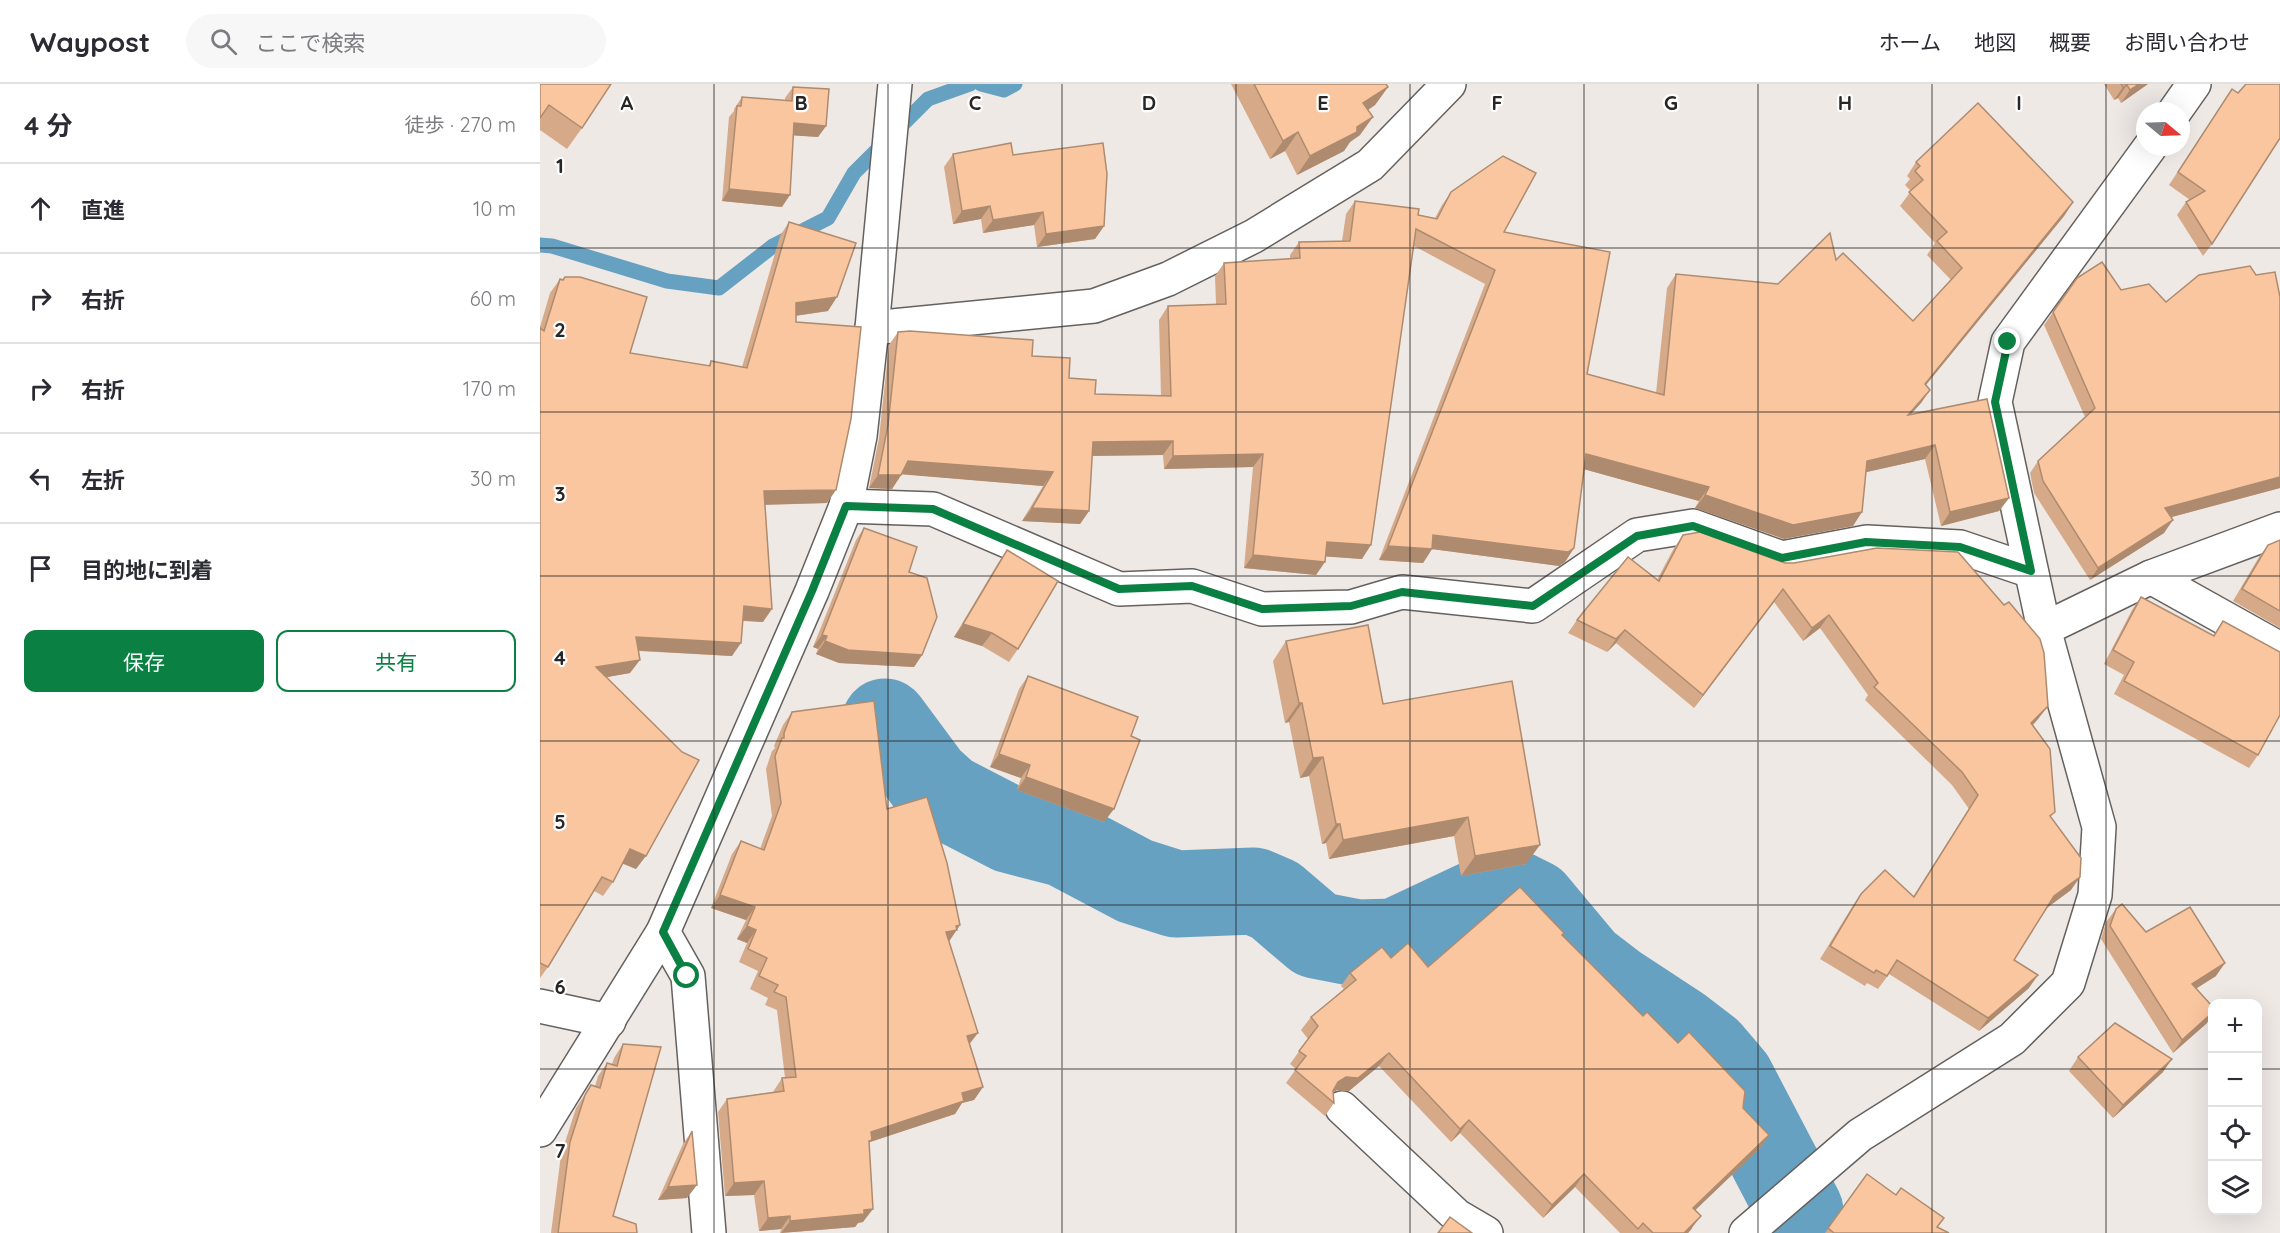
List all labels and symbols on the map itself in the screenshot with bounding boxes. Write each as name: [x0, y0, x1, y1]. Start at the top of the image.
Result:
text: A: [621, 90, 634, 115]
text: B: [794, 90, 808, 115]
text: C: [969, 90, 982, 115]
text: D: [1142, 90, 1156, 115]
text: E: [1317, 90, 1329, 115]
text: F: [1491, 90, 1503, 115]
text: G: [1664, 90, 1678, 115]
text: H: [1838, 90, 1852, 115]
text: I: [2016, 90, 2022, 115]
north arrow: [2136, 102, 2190, 156]
text: 1: [556, 153, 564, 178]
text: 2: [554, 317, 566, 342]
route end: [1994, 328, 2020, 354]
text: 3: [555, 481, 565, 506]
text: 4: [554, 645, 566, 670]
text: 5: [554, 809, 566, 834]
route start: [673, 962, 699, 988]
text: 6: [554, 974, 566, 999]
text: 7: [555, 1138, 566, 1163]

